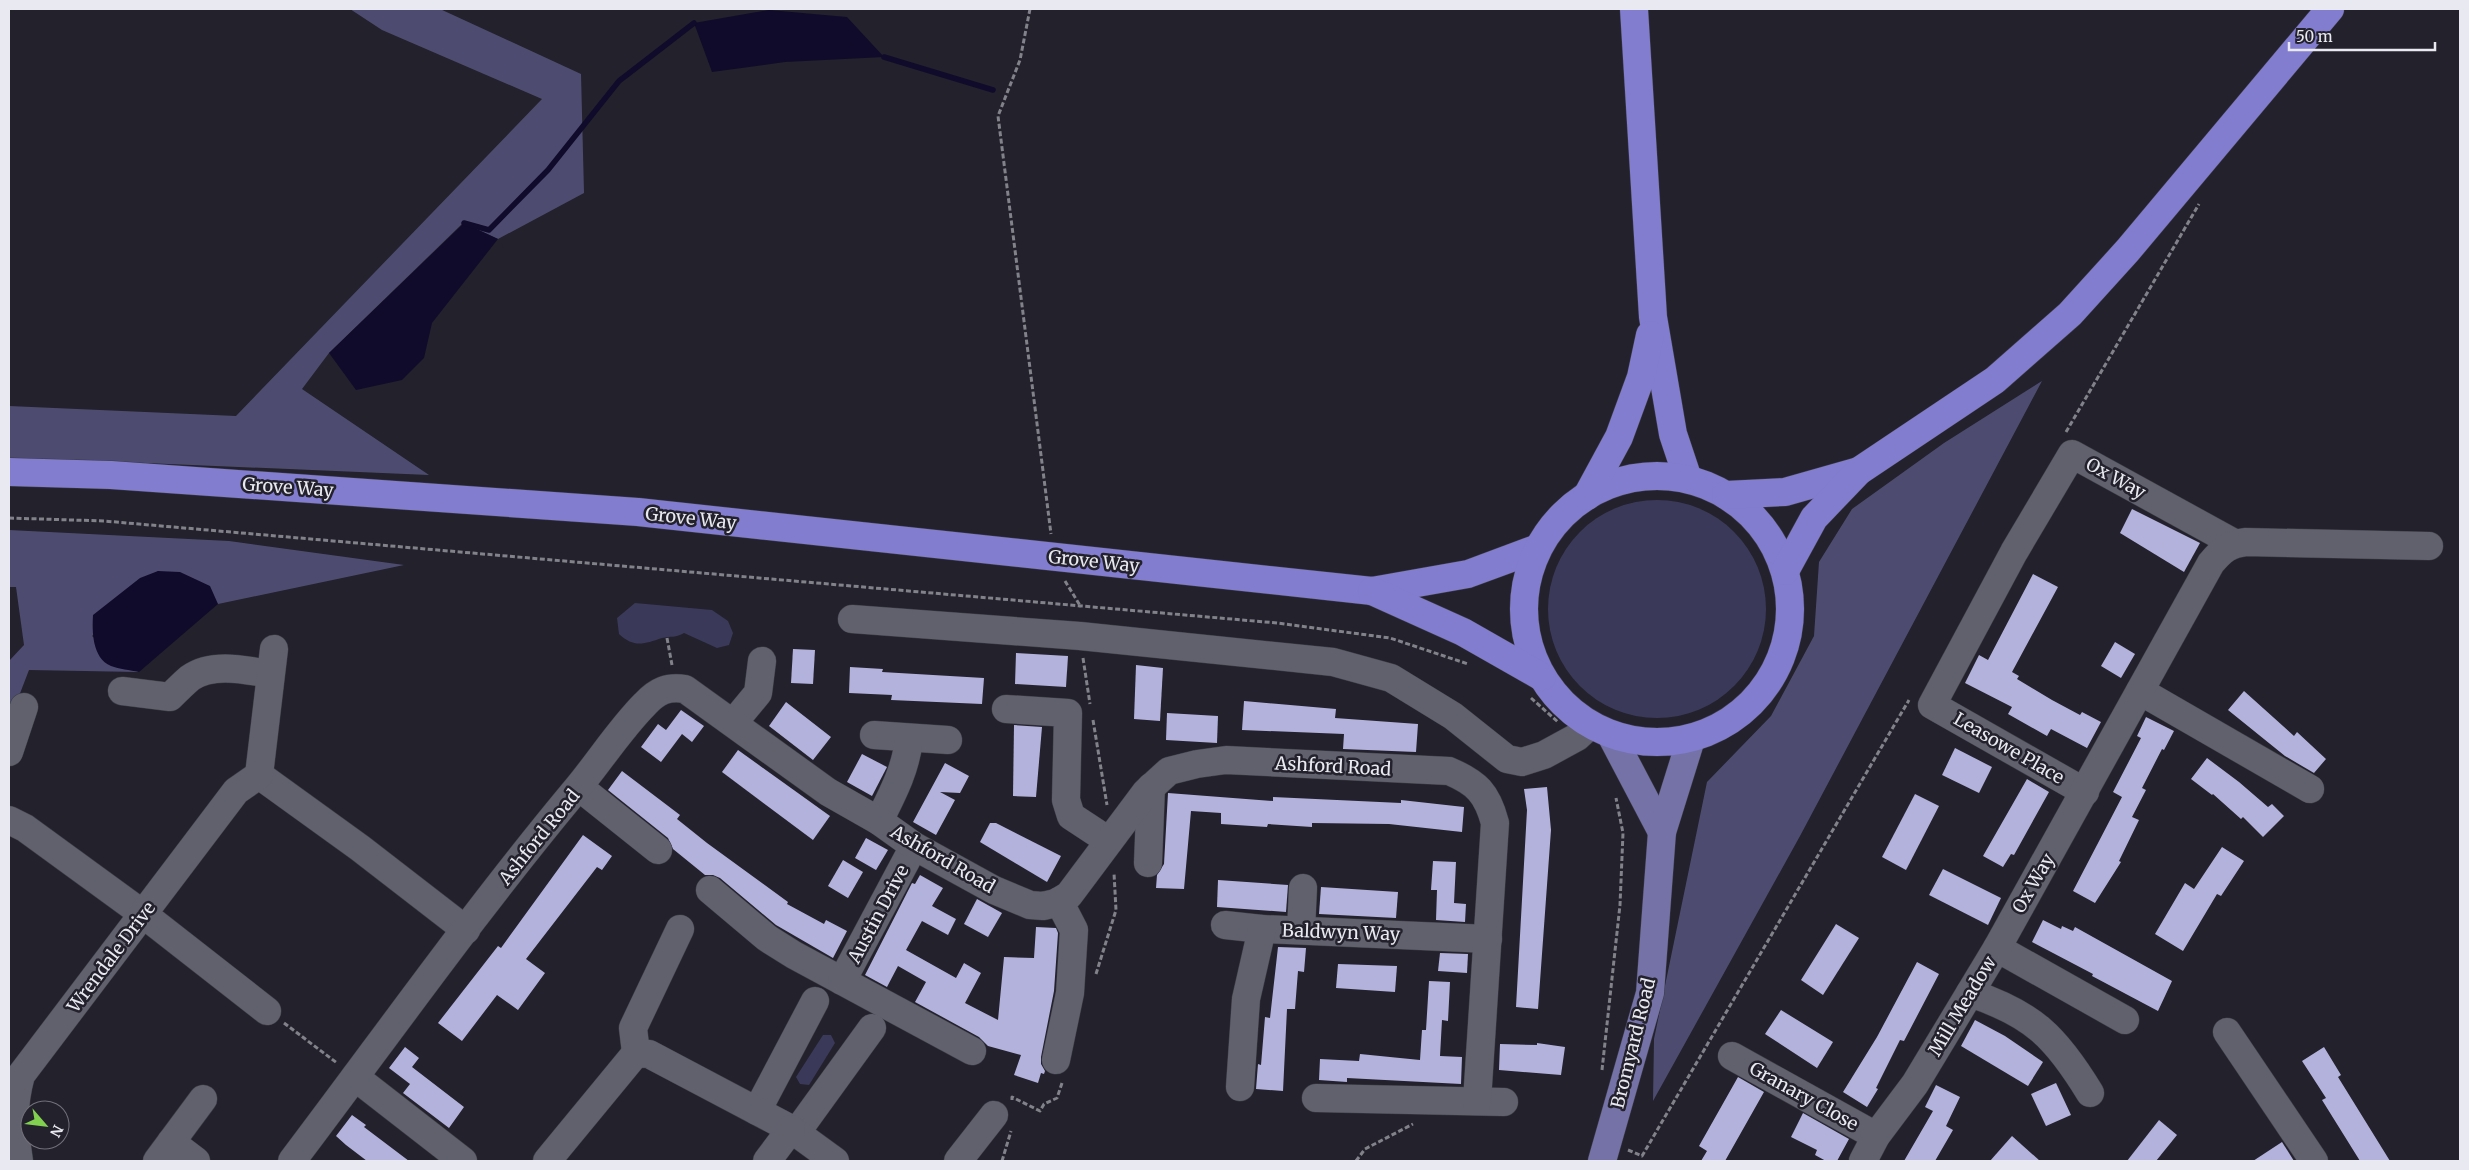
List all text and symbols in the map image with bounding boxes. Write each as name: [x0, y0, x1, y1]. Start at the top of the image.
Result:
scale bar: [2289, 20, 2435, 52]
text: 50 m: [2296, 27, 2333, 46]
street label: Ox Way: [2082, 452, 2150, 504]
street label: Grove Way: [242, 472, 335, 502]
street label: Grove Way: [644, 502, 738, 534]
street label: Grove Way: [1047, 545, 1141, 577]
street label: Leasowe Place: [1950, 707, 2068, 789]
street label: Ashford Road: [1273, 751, 1392, 781]
street label: Ashford Road: [493, 784, 585, 890]
street label: Ashford Road: [886, 819, 999, 898]
street label: Ox Way: [2007, 849, 2059, 917]
street label: Austin Drive: [842, 861, 914, 968]
street label: Wrendale Drive: [61, 897, 160, 1018]
street label: Baldwyn Way: [1281, 918, 1401, 946]
street label: Mill Meadow: [1923, 951, 2001, 1060]
street label: Bromyard Road: [1606, 975, 1660, 1111]
street label: Granary Close: [1745, 1057, 1863, 1135]
north arrow: [20, 1100, 70, 1150]
text: N: [46, 1122, 67, 1140]

